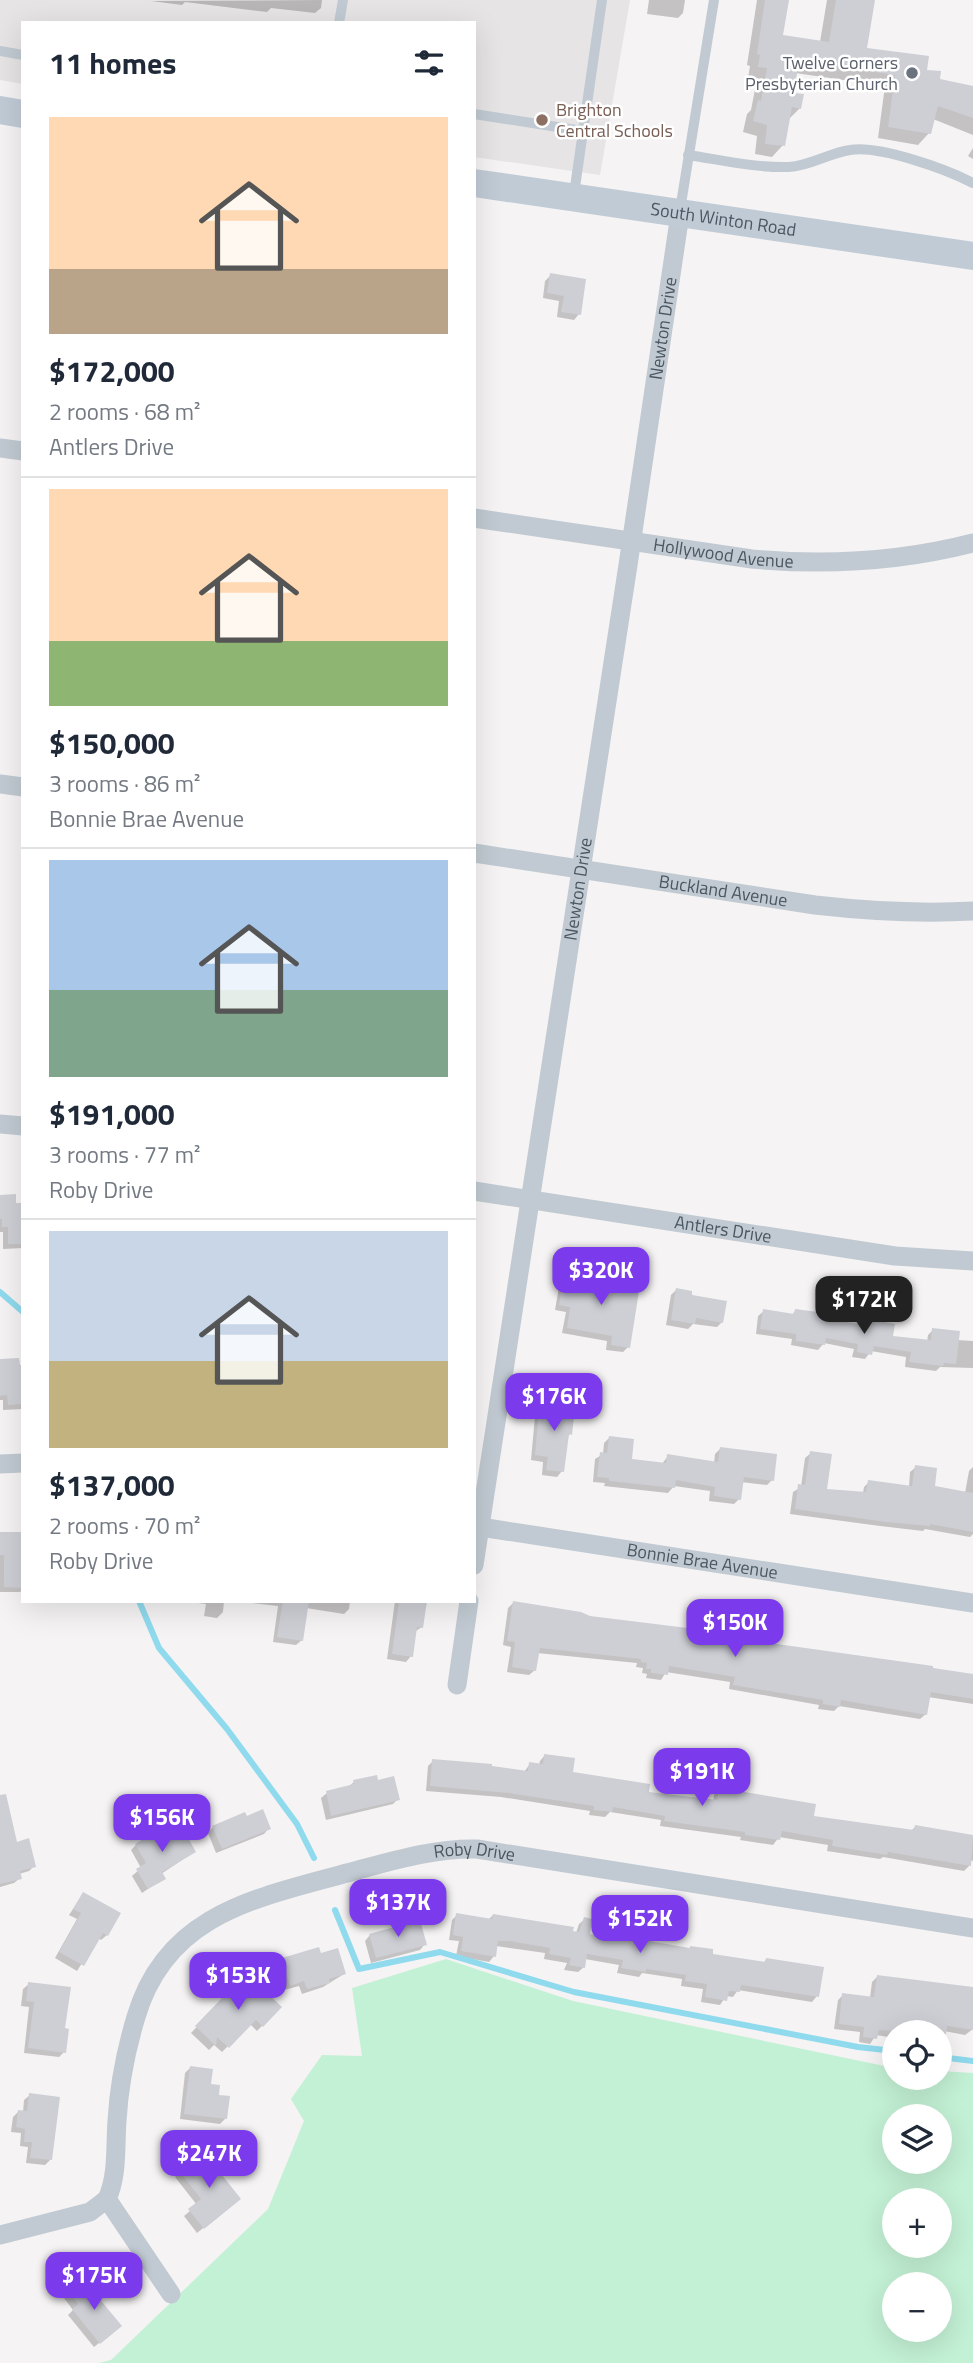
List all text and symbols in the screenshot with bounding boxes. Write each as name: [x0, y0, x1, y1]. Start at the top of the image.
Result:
text: 11 homes: [49, 40, 176, 86]
icon: filters: [410, 44, 448, 82]
place label: Twelve Corners Presbyterian Church: [745, 49, 898, 97]
marker: Twelve Corners Presbyterian Church: [904, 65, 920, 81]
place label: Brighton Central Schools: [556, 96, 673, 144]
marker: Brighton Central Schools: [534, 112, 550, 128]
icon: home: [186, 163, 312, 289]
street label: South Winton Road: [649, 195, 798, 243]
street label: Newton Drive: [642, 275, 684, 382]
text: $172,000: [49, 348, 175, 394]
text: 2 rooms · 68 m²: [49, 394, 200, 429]
text: Antlers Drive: [49, 429, 174, 464]
street label: Hollywood Avenue: [652, 531, 794, 575]
icon: home: [186, 535, 312, 661]
text: $150,000: [49, 720, 175, 766]
text: 3 rooms · 86 m²: [49, 766, 200, 801]
text: Bonnie Brae Avenue: [49, 801, 244, 836]
street label: Newton Drive: [556, 836, 599, 942]
street label: Buckland Avenue: [657, 867, 789, 914]
icon: home: [186, 906, 312, 1032]
text: $191,000: [49, 1091, 175, 1137]
text: 3 rooms · 77 m²: [49, 1137, 200, 1172]
text: Roby Drive: [49, 1172, 153, 1207]
street label: Antlers Drive: [673, 1208, 774, 1250]
pin: $320K: [552, 1248, 650, 1307]
text: $320K: [568, 1252, 634, 1287]
pin: $172K: [815, 1276, 913, 1336]
icon: home: [186, 1277, 312, 1403]
text: $172K: [831, 1281, 897, 1316]
pin: $176K: [505, 1374, 603, 1433]
text: $176K: [521, 1378, 587, 1413]
text: $137,000: [49, 1462, 175, 1508]
text: 2 rooms · 70 m²: [49, 1508, 200, 1543]
street label: Bonnie Brae Avenue: [625, 1536, 780, 1586]
text: Roby Drive: [49, 1543, 153, 1578]
pin: $150K: [686, 1600, 784, 1659]
text: $150K: [702, 1604, 768, 1639]
pin: $191K: [653, 1748, 751, 1808]
text: $191K: [669, 1753, 735, 1788]
pin: $156K: [113, 1794, 211, 1854]
text: $156K: [129, 1799, 195, 1834]
street label: Roby Drive: [432, 1835, 517, 1868]
pin: $137K: [349, 1880, 447, 1939]
text: $137K: [365, 1884, 431, 1919]
pin: $152K: [591, 1896, 689, 1955]
text: $152K: [607, 1900, 673, 1935]
pin: $153K: [189, 1952, 287, 2012]
text: $153K: [205, 1957, 271, 1992]
map controls: [882, 2020, 952, 2342]
button: locate: [882, 2020, 952, 2090]
button: layers: [882, 2104, 952, 2174]
pin: $247K: [160, 2130, 258, 2190]
text: $247K: [176, 2135, 242, 2170]
button: +: [882, 2188, 952, 2258]
pin: $175K: [45, 2252, 143, 2312]
text: $175K: [61, 2257, 127, 2292]
button: −: [882, 2272, 952, 2342]

